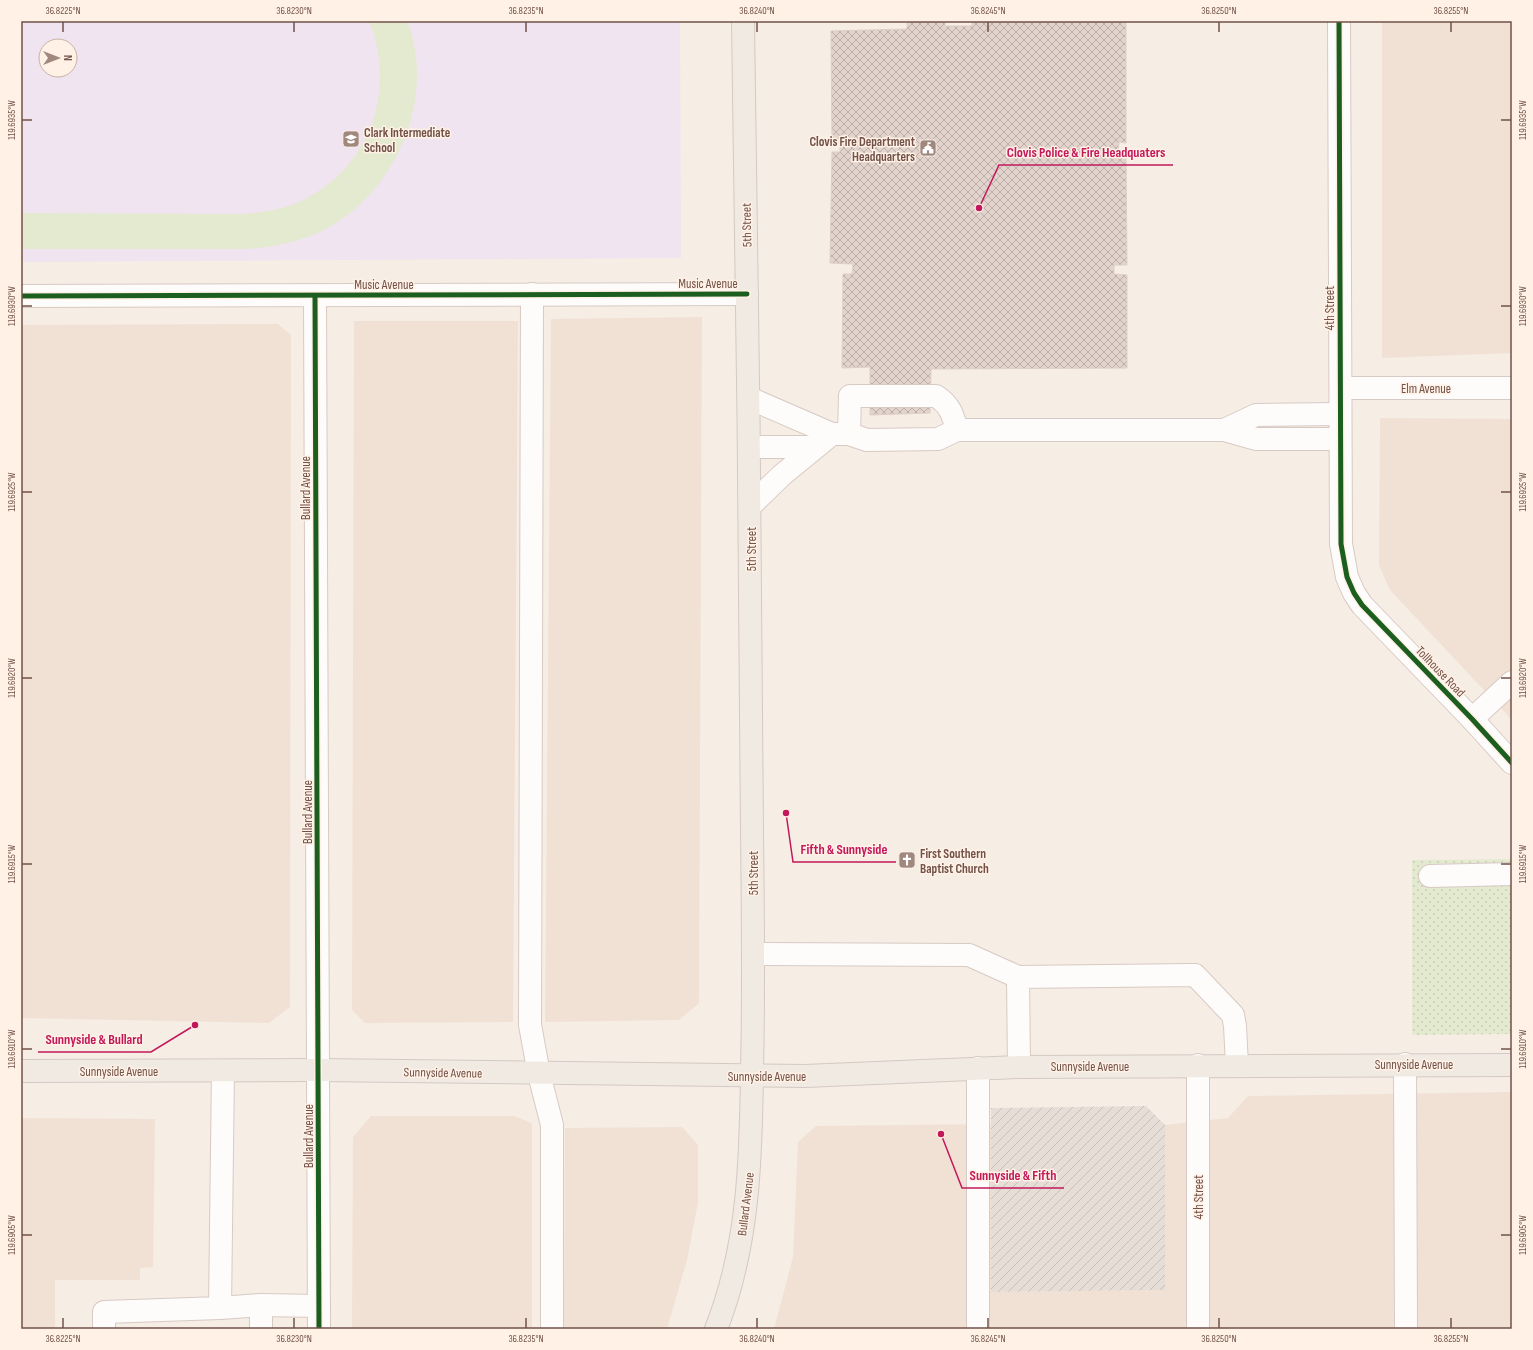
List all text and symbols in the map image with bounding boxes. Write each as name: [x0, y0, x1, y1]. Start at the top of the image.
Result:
text: 36.8225°N: [45, 5, 81, 17]
text: 36.8230°N: [276, 5, 312, 17]
text: 36.8235°N: [508, 5, 544, 17]
text: 36.8240°N: [739, 5, 775, 17]
text: 36.8245°N: [970, 5, 1006, 17]
text: 36.8250°N: [1201, 5, 1237, 17]
text: 36.8255°N: [1434, 5, 1468, 17]
north arrow: [38, 38, 78, 78]
text: N: [61, 55, 74, 61]
text: 119.6935°W: [6, 100, 18, 140]
text: 119.6935°W: [1517, 100, 1529, 140]
place label: Clark Intermediate School: [364, 125, 451, 156]
school or university icon: Clark Intermediate School: [341, 129, 361, 149]
place label: Clovis Fire Department Headquarters: [809, 134, 916, 165]
public building icon: Clovis Fire Department Headquarters: [918, 138, 938, 158]
callout: Clovis Police & Fire Headquaters: [999, 139, 1173, 165]
text: Clovis Police & Fire Headquaters: [1007, 144, 1165, 161]
street label: 5th Street: [739, 203, 755, 247]
street label: Music Avenue: [678, 276, 738, 292]
street label: Music Avenue: [354, 277, 414, 293]
text: 119.6930°W: [6, 286, 18, 326]
street label: 4th Street: [1322, 286, 1338, 330]
text: 119.6930°W: [1517, 286, 1529, 326]
street label: Elm Avenue: [1401, 381, 1451, 397]
street label: Bullard Avenue: [298, 456, 314, 520]
text: 119.6925°W: [6, 472, 18, 512]
text: 119.6925°W: [1517, 472, 1529, 512]
street label: 5th Street: [744, 527, 760, 571]
street label: Tollhouse Road: [1412, 643, 1468, 701]
text: 119.6920°W: [6, 658, 18, 698]
text: 119.6920°W: [1517, 658, 1529, 698]
street label: Bullard Avenue: [300, 780, 316, 844]
callout: Fifth & Sunnyside: [793, 836, 896, 862]
text: Fifth & Sunnyside: [801, 841, 887, 858]
text: 119.6915°W: [6, 844, 18, 883]
text: 119.6915°W: [1517, 844, 1529, 883]
place label: First Southern Baptist Church: [920, 846, 989, 877]
church icon: First Southern Baptist Church: [897, 850, 917, 870]
street label: 5th Street: [746, 851, 762, 895]
callout: Sunnyside & Bullard: [38, 1026, 151, 1052]
text: 119.6910°W: [6, 1029, 18, 1069]
text: 119.6910°W: [1517, 1029, 1529, 1069]
text: Sunnyside & Bullard: [45, 1031, 143, 1048]
street label: Sunnyside Avenue: [1375, 1057, 1453, 1073]
street label: Sunnyside Avenue: [1051, 1059, 1129, 1075]
street label: Sunnyside Avenue: [80, 1064, 158, 1080]
street label: Sunnyside Avenue: [403, 1064, 482, 1082]
street label: Sunnyside Avenue: [728, 1069, 806, 1085]
street label: Bullard Avenue: [301, 1104, 317, 1168]
callout: Sunnyside & Fifth: [962, 1162, 1064, 1188]
text: Sunnyside & Fifth: [970, 1167, 1056, 1184]
street label: Bullard Avenue: [734, 1171, 758, 1237]
street label: 4th Street: [1191, 1175, 1207, 1219]
text: 119.6905°W: [6, 1215, 18, 1255]
text: 119.6905°W: [1517, 1215, 1529, 1255]
text: 36.8225°N: [45, 1333, 81, 1345]
text: 36.8230°N: [276, 1333, 312, 1345]
text: 36.8235°N: [508, 1333, 544, 1345]
text: 36.8240°N: [739, 1333, 775, 1345]
text: 36.8245°N: [970, 1333, 1006, 1345]
text: 36.8250°N: [1201, 1333, 1237, 1345]
text: 36.8255°N: [1434, 1333, 1468, 1345]

